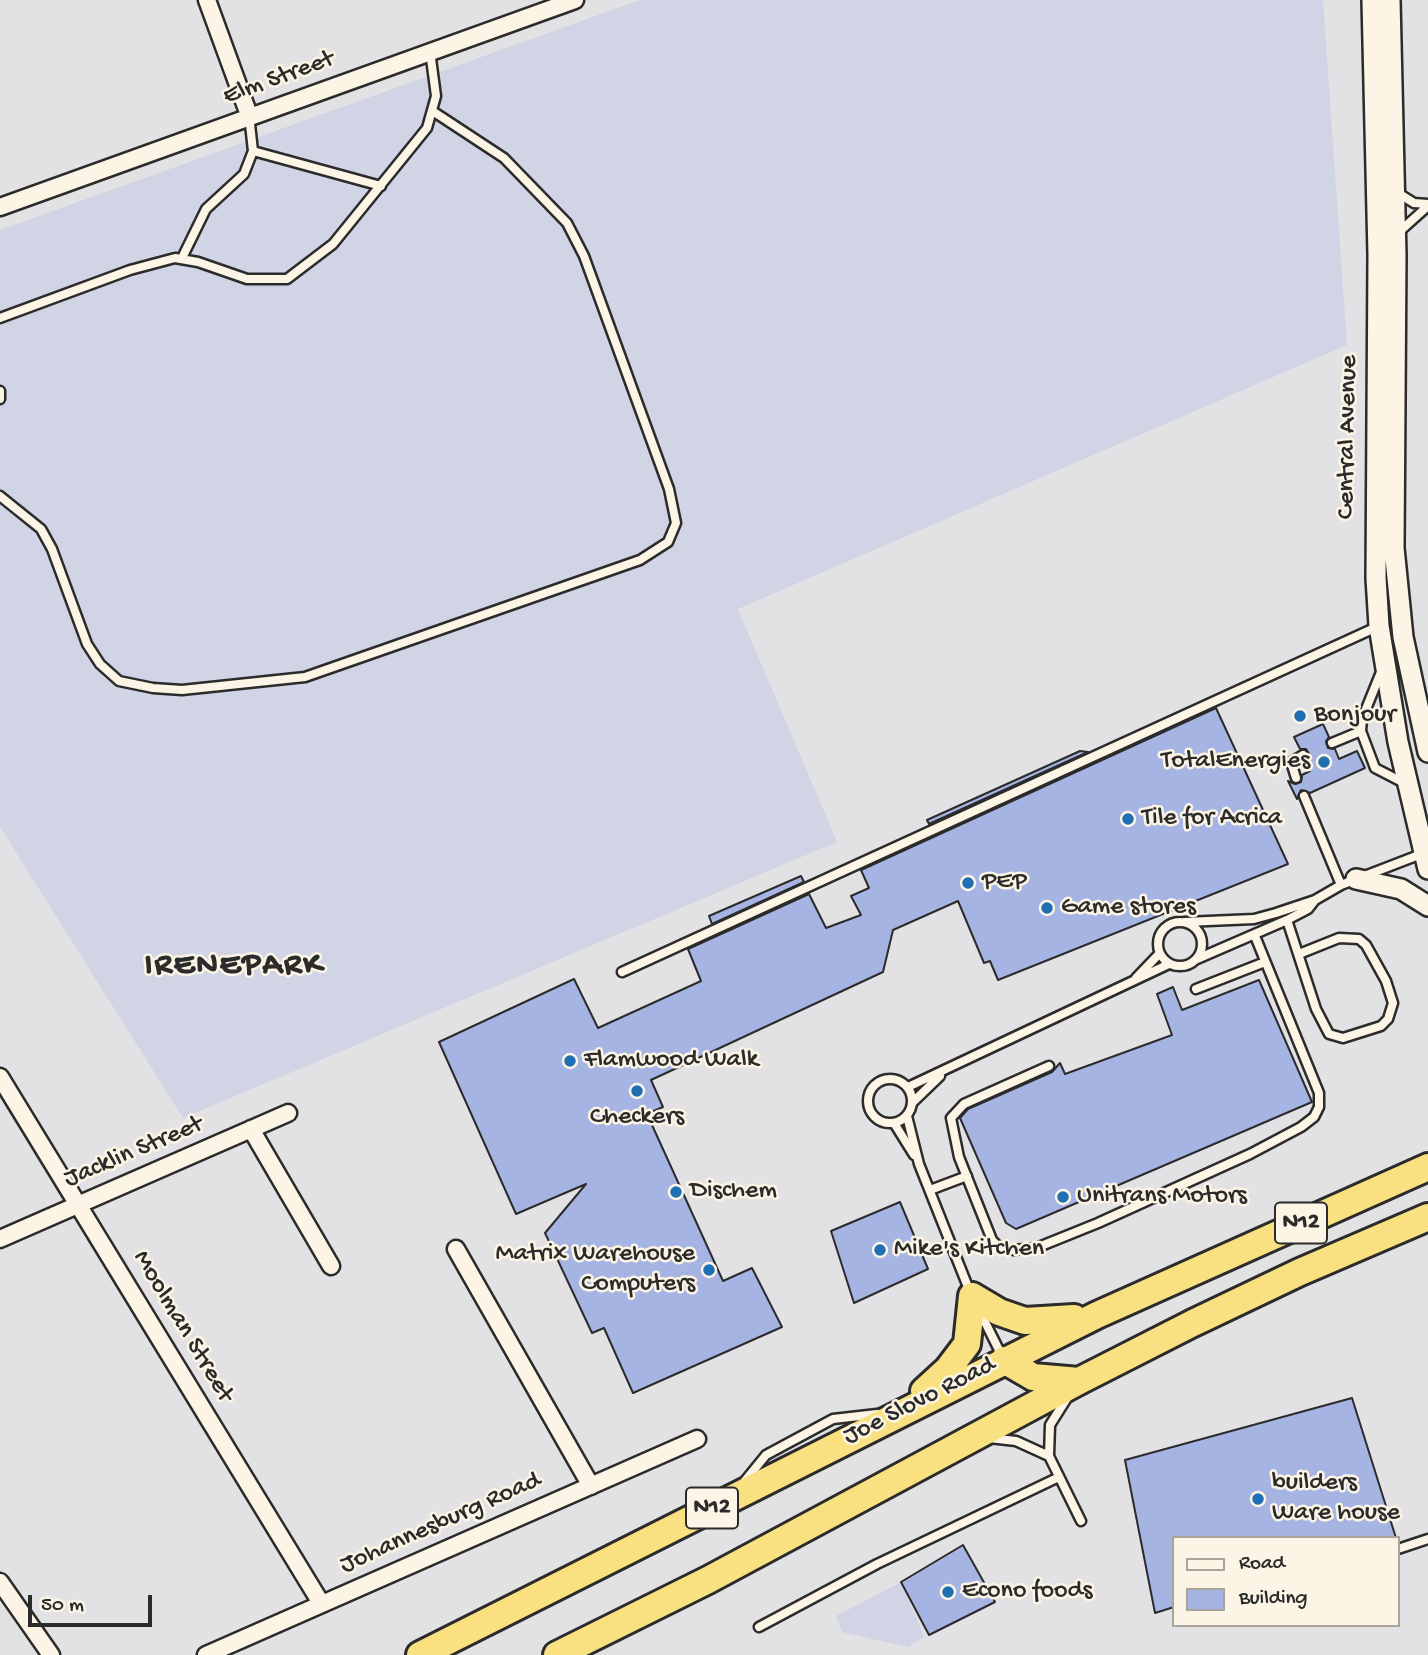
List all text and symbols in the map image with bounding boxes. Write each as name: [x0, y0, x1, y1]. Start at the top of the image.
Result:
street label: Elm Street: [219, 45, 339, 113]
street label: Central Avenue: [1332, 355, 1366, 519]
place label: Bonjour: [1314, 700, 1396, 732]
marker: Bonjour: [1292, 708, 1308, 724]
place label: TotalEnergies: [1161, 746, 1310, 778]
marker: TotalEnergies: [1316, 754, 1332, 770]
place label: Tile for Acrica: [1142, 803, 1282, 835]
marker: Tile for Acrica: [1120, 811, 1136, 827]
place label: PEP: [982, 867, 1027, 899]
marker: PEP: [960, 875, 976, 891]
place label: Game stores: [1061, 892, 1196, 924]
marker: Game stores: [1039, 900, 1055, 916]
district label: IRENEPARK: [146, 947, 322, 987]
place label: Flamwood Walk: [584, 1045, 758, 1077]
marker: Flamwood Walk: [562, 1053, 578, 1069]
marker: Checkers: [629, 1083, 645, 1099]
place label: Checkers: [590, 1102, 684, 1134]
street label: Jacklin Street: [60, 1110, 208, 1196]
place label: Dischem: [690, 1176, 777, 1208]
place label: Unitrans Motors: [1077, 1181, 1247, 1213]
marker: Dischem: [668, 1184, 684, 1200]
marker: Unitrans Motors: [1055, 1189, 1071, 1205]
road number: N12: [1275, 1203, 1327, 1244]
place label: Mike's Kitchen: [894, 1234, 1044, 1266]
place label: Matrix Warehouse Computers: [495, 1239, 695, 1300]
marker: Mike's Kitchen: [872, 1242, 888, 1258]
street label: Moolman Street: [124, 1245, 240, 1409]
marker: Matrix Warehouse Computers: [701, 1262, 717, 1278]
street label: Joe Slovo Road: [839, 1350, 1001, 1454]
street label: Johannesburg Road: [336, 1466, 546, 1582]
place label: builders Ware house: [1272, 1468, 1400, 1530]
road number: N12: [686, 1488, 738, 1528]
marker: builders Ware house: [1250, 1491, 1266, 1507]
legend: [1172, 1536, 1400, 1627]
text: Road: [1239, 1552, 1285, 1577]
place label: Econo foods: [962, 1576, 1092, 1608]
scale bar: [32, 1582, 156, 1626]
marker: Econo foods: [940, 1584, 956, 1600]
text: Building: [1239, 1587, 1308, 1612]
text: 50 m: [41, 1594, 84, 1619]

